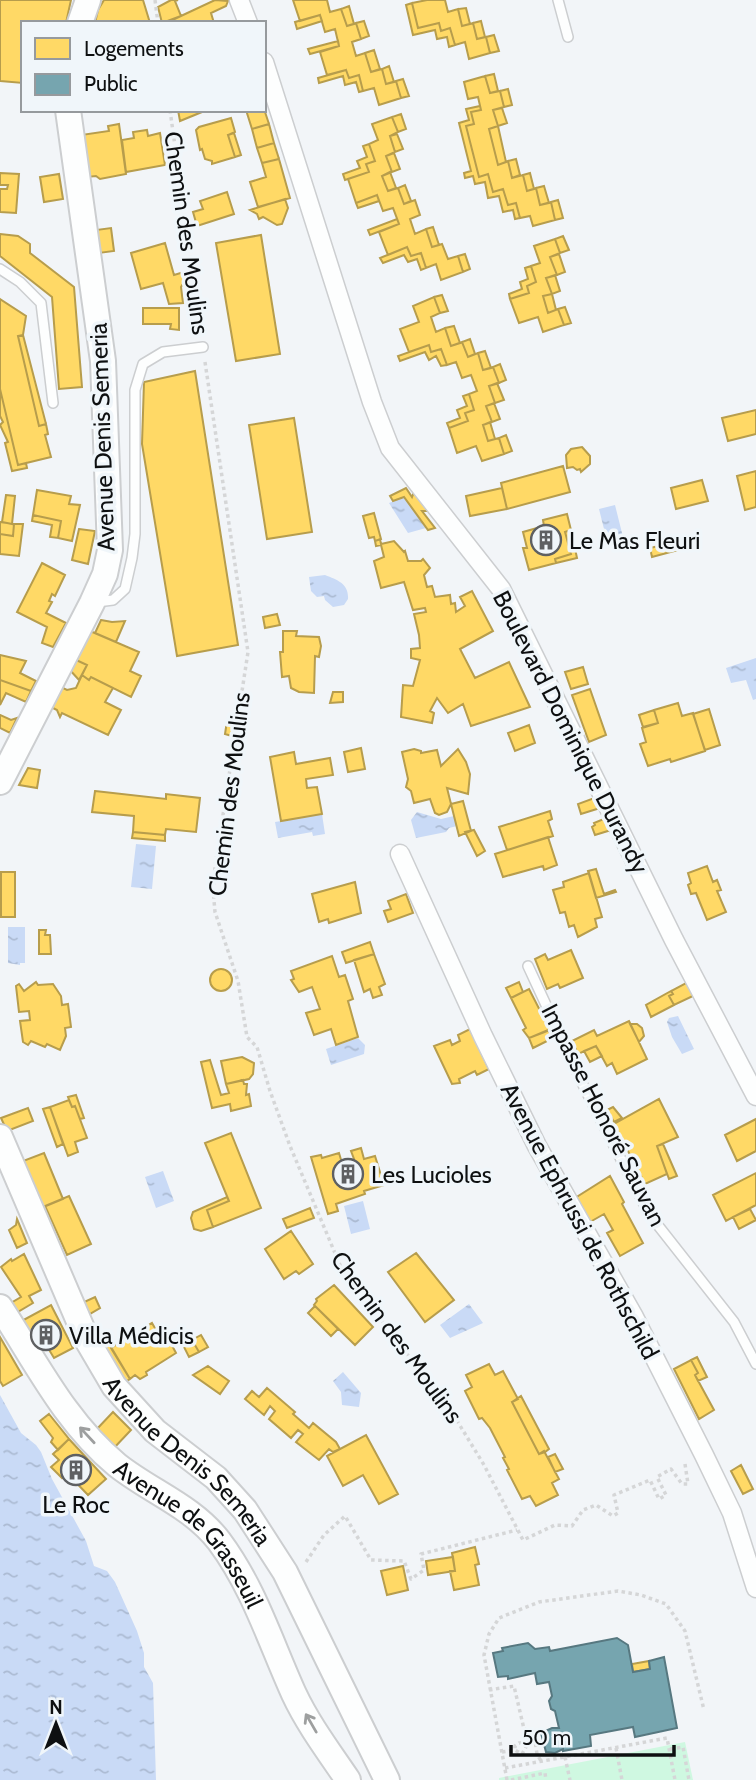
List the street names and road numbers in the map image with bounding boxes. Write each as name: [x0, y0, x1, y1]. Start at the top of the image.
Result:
street label: Chemin des Moulins: [158, 129, 216, 337]
street label: Avenue Denis Semeria: [84, 322, 120, 552]
street label: Boulevard Dominique Durandy: [487, 586, 655, 878]
street label: Chemin des Moulins: [202, 690, 256, 898]
street label: Impasse Honoré Sauvan: [535, 999, 673, 1231]
street label: Avenue Ephrussi de Rothschild: [495, 1078, 665, 1364]
street label: Chemin des Moulins: [325, 1246, 469, 1429]
street label: Avenue Denis Semeria: [97, 1371, 279, 1551]
street label: Avenue de Grasseuil: [108, 1453, 270, 1612]

